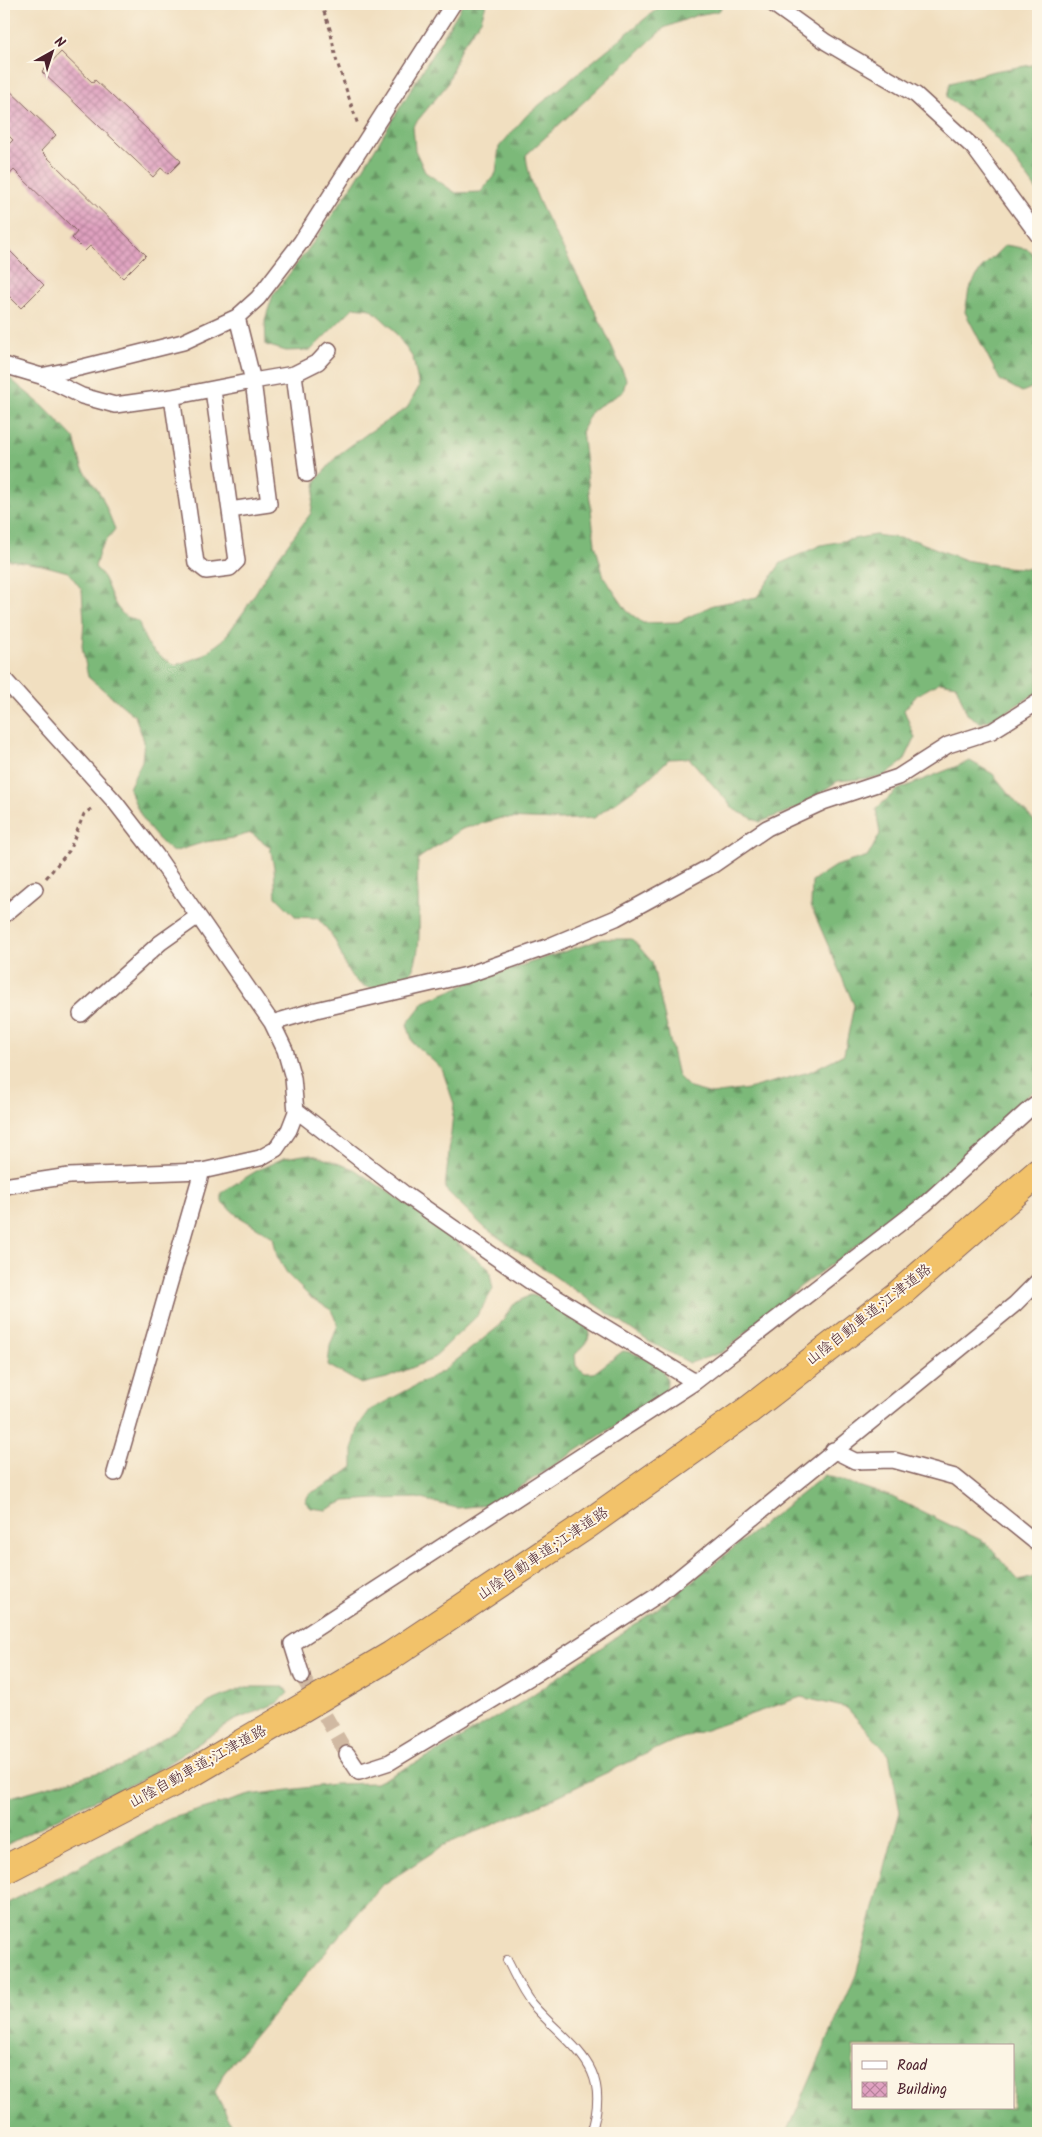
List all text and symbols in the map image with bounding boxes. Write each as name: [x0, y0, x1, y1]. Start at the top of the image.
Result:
north arrow: [28, 28, 78, 78]
text: N: [49, 31, 70, 54]
street label: 山陰自動車道;江津道路: [801, 1258, 937, 1372]
street label: 山陰自動車道;江津道路: [472, 1501, 614, 1607]
street label: 山陰自動車道;江津道路: [125, 1719, 271, 1815]
legend: [852, 2044, 1014, 2110]
text: Road: [897, 2054, 928, 2078]
text: Building: [897, 2078, 947, 2102]

